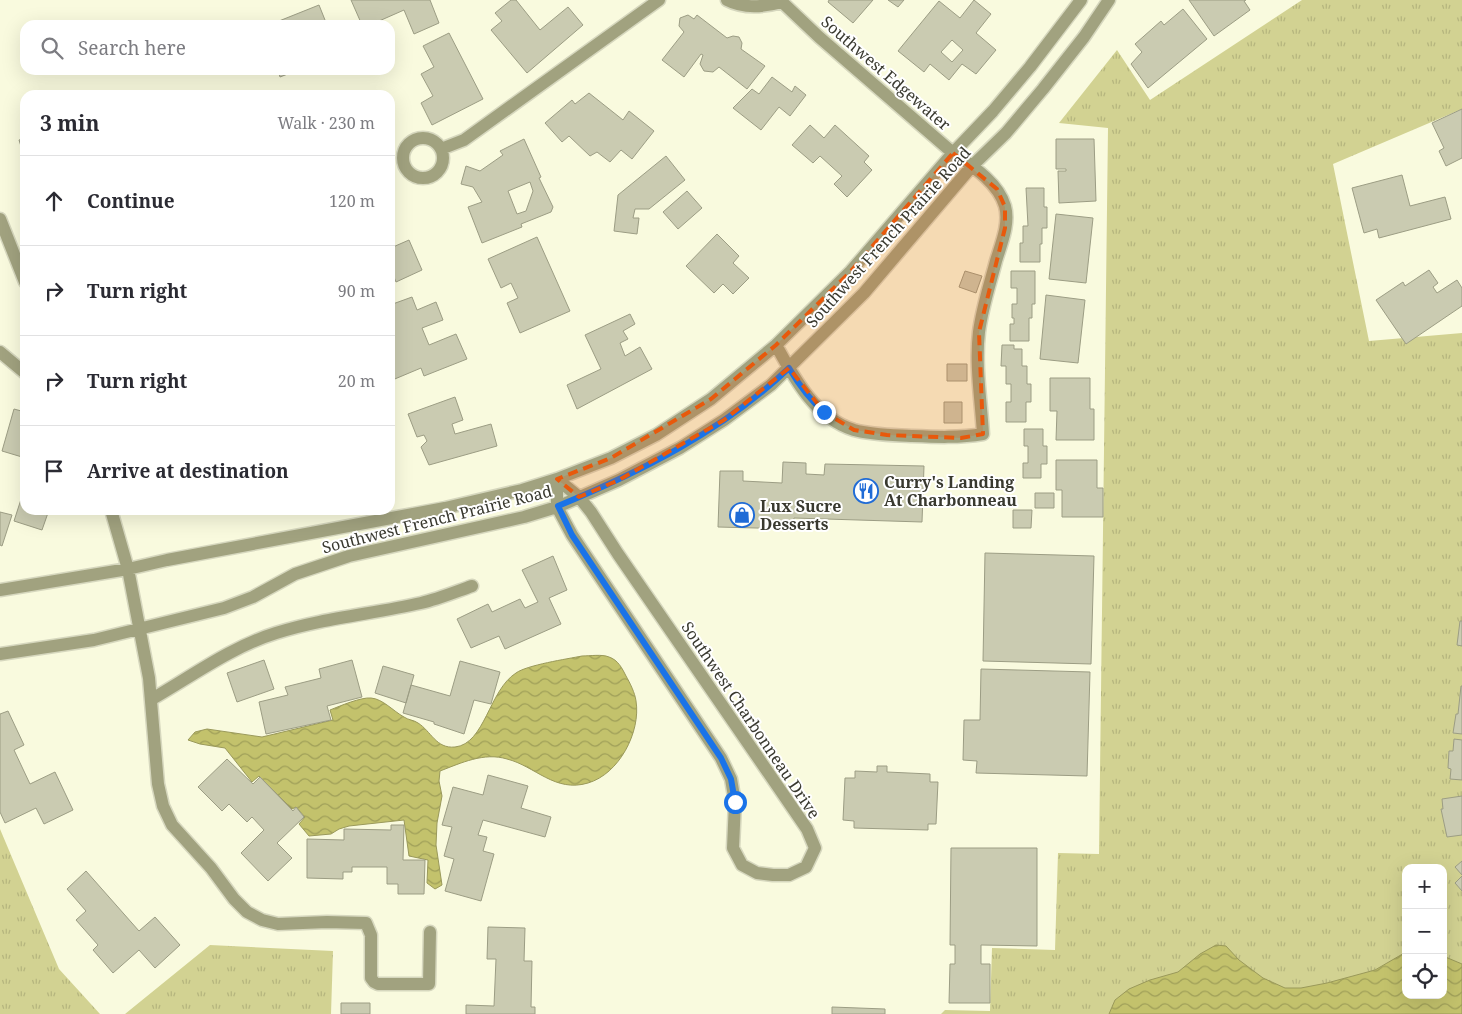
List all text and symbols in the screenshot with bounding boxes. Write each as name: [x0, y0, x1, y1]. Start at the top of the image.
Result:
street label: Southwest Edgewater: [817, 11, 956, 136]
search box: [20, 20, 395, 75]
icon: search: [38, 34, 66, 62]
text: Search here: [78, 35, 186, 61]
text: 3 min: [40, 109, 99, 137]
text: Walk · 230 m: [278, 112, 375, 134]
street label: Southwest French Prairie Road: [801, 142, 975, 332]
icon: ahead: [40, 187, 68, 215]
text: Continue: [87, 188, 175, 214]
text: 120 m: [329, 190, 375, 212]
icon: right: [40, 277, 68, 305]
text: Turn right: [87, 278, 187, 304]
text: 90 m: [338, 280, 375, 302]
icon: right: [40, 367, 68, 395]
text: Turn right: [87, 368, 187, 394]
text: 20 m: [338, 370, 375, 392]
route end: [813, 401, 836, 424]
icon: arrive: [40, 457, 68, 485]
text: Arrive at destination: [87, 458, 289, 484]
place label: Curry's Landing At Charbonneau: [884, 471, 1017, 511]
restaurant icon: Curry's Landing At Charbonneau: [853, 478, 879, 504]
street label: Southwest French Prairie Road: [320, 480, 554, 558]
place label: Lux Sucre Desserts: [760, 495, 842, 535]
shop icon: Lux Sucre Desserts: [729, 502, 755, 528]
street label: Southwest Charbonneau Drive: [677, 617, 825, 823]
route start: [724, 791, 747, 814]
map controls: [1402, 864, 1447, 999]
button: +: [1402, 864, 1447, 909]
button: −: [1402, 909, 1447, 954]
button: locate: [1402, 954, 1447, 999]

